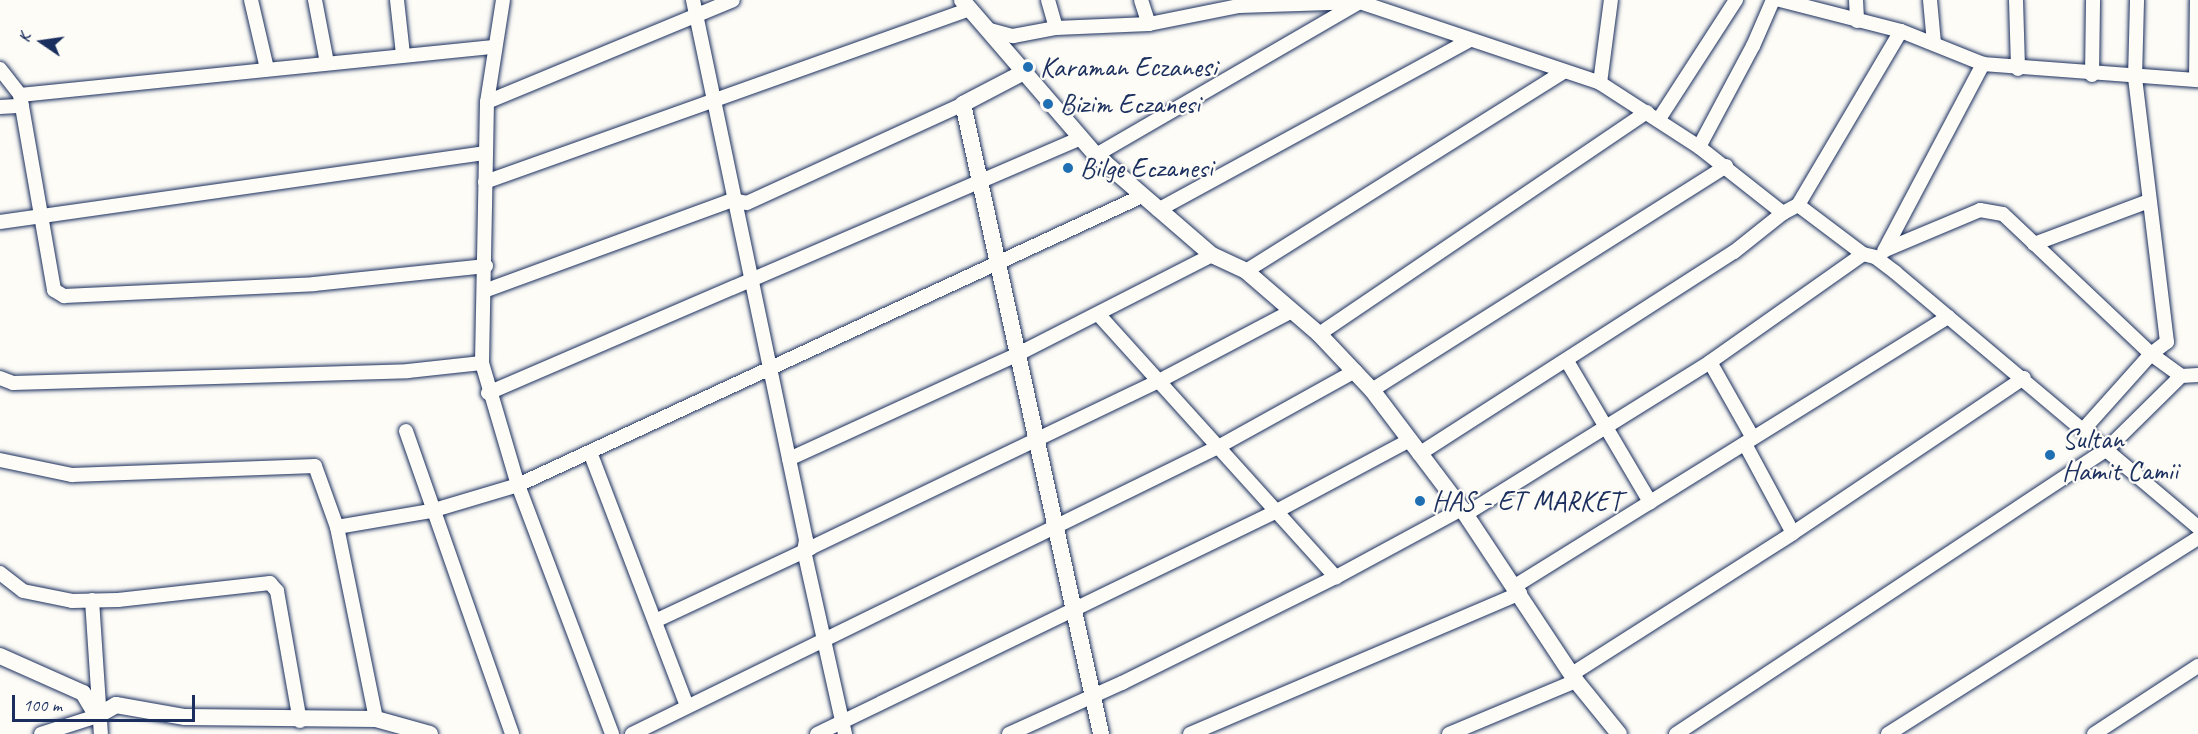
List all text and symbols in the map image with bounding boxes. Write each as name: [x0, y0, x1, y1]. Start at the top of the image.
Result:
north arrow: [12, 12, 72, 72]
text: K: [14, 32, 35, 44]
place label: Karaman Eczanesi: [1040, 50, 1217, 84]
marker: Karaman Eczanesi: [1021, 60, 1035, 74]
place label: Bizim Eczanesi: [1060, 87, 1200, 121]
marker: Bizim Eczanesi: [1041, 97, 1055, 111]
place label: Bilge Eczanesi: [1080, 151, 1213, 185]
marker: Bilge Eczanesi: [1061, 161, 1075, 175]
place label: Sultan Hamit Camii: [2062, 422, 2179, 488]
marker: Sultan Hamit Camii: [2043, 448, 2057, 462]
place label: HAS - ET MARKET: [1432, 484, 1621, 518]
marker: HAS - ET MARKET: [1413, 494, 1427, 508]
scale bar: [15, 683, 198, 721]
text: 100 m: [23, 694, 62, 716]

